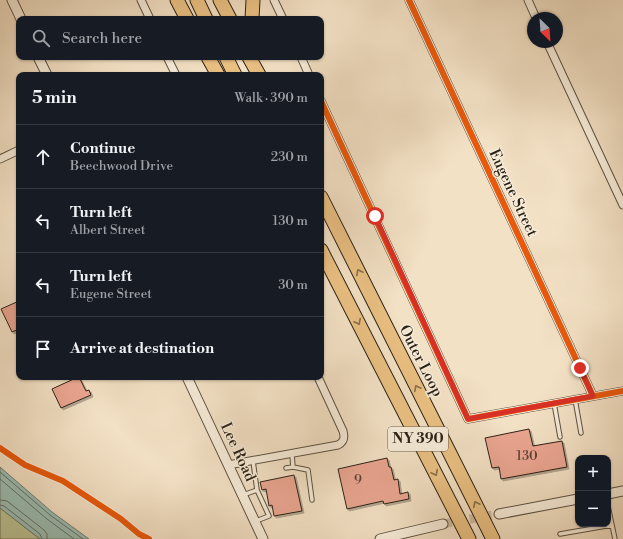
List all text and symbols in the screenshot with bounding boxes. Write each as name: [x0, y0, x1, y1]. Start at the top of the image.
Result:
north arrow: [527, 12, 563, 48]
search box: [16, 16, 324, 60]
icon: search: [30, 27, 52, 49]
text: Search here: [62, 29, 142, 48]
text: 5 min: [32, 87, 77, 109]
text: Walk · 390 m: [235, 90, 308, 106]
text: Continue: [70, 139, 135, 158]
icon: ahead: [32, 146, 54, 168]
street label: Eugene Street: [484, 146, 542, 240]
text: 230 m: [271, 149, 308, 165]
text: Beechwood Drive: [70, 158, 173, 174]
text: Turn left: [70, 203, 132, 222]
route start: [366, 207, 384, 225]
icon: left: [32, 210, 54, 232]
text: 130 m: [273, 213, 308, 229]
text: Albert Street: [70, 222, 145, 238]
text: Turn left: [70, 267, 132, 286]
one-way arrow: [356, 269, 364, 276]
icon: left: [32, 274, 54, 296]
text: 30 m: [278, 277, 308, 293]
text: Eugene Street: [70, 286, 152, 302]
one-way arrow: [353, 318, 361, 325]
street label: Outer Loop: [395, 322, 447, 400]
icon: arrive: [32, 338, 54, 360]
text: Arrive at destination: [70, 339, 214, 358]
route end: [571, 359, 589, 377]
one-way arrow: [414, 385, 422, 392]
street label: Lee Road: [216, 419, 260, 485]
road number: NY 390: [388, 427, 448, 451]
house number: 130: [516, 448, 538, 464]
map controls: [575, 455, 611, 527]
button: +: [575, 455, 611, 491]
one-way arrow: [430, 469, 438, 476]
house number: 9: [354, 472, 362, 488]
button: −: [575, 491, 611, 527]
one-way arrow: [473, 501, 480, 508]

